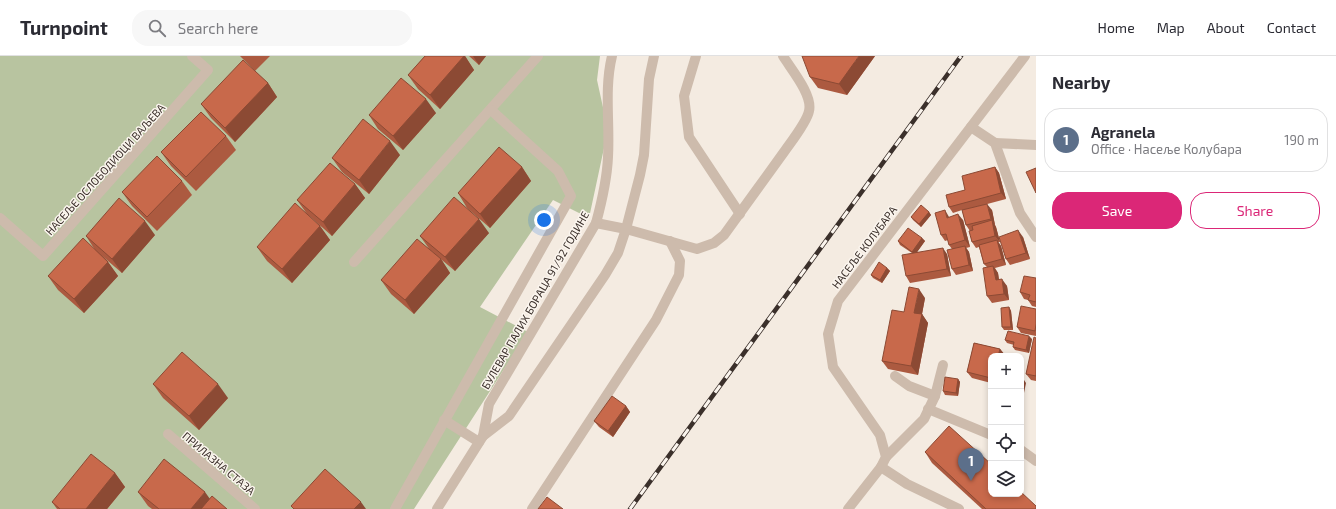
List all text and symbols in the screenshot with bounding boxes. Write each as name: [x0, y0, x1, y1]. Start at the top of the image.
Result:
search box: [132, 10, 412, 46]
text: Turnpoint: [20, 16, 108, 39]
icon: search: [146, 17, 168, 39]
text: Search here: [178, 19, 258, 37]
text: Home: [1098, 19, 1135, 36]
text: Map: [1157, 19, 1185, 36]
text: About: [1207, 19, 1245, 36]
text: Contact: [1267, 19, 1316, 36]
text: Nearby: [1052, 72, 1110, 92]
street label: НАСЕЉЕ ОСЛОБОДИОЦИ ВАЉЕВА: [43, 101, 168, 237]
text: Agranela: [1091, 123, 1155, 141]
text: 1: [1063, 132, 1069, 148]
text: 190 m: [1284, 132, 1319, 148]
text: Office · Насеље Колубара: [1091, 141, 1242, 157]
button: Save: [1052, 192, 1182, 229]
button: Share: [1190, 192, 1320, 229]
street label: НАСЕЉЕ КОЛУБАРА: [829, 203, 899, 291]
street label: БУЛЕВАР ПАЛИХ БОРАЦА 91/92 ГОДИНЕ: [479, 209, 591, 391]
your location: [534, 210, 554, 230]
map controls: [988, 353, 1024, 497]
button: +: [988, 353, 1024, 389]
button: −: [988, 389, 1024, 425]
button: locate: [988, 425, 1024, 461]
street label: ПРИЛАЗНА СТАЗА: [180, 429, 258, 497]
pin: 1: [958, 448, 984, 481]
button: layers: [988, 461, 1024, 497]

